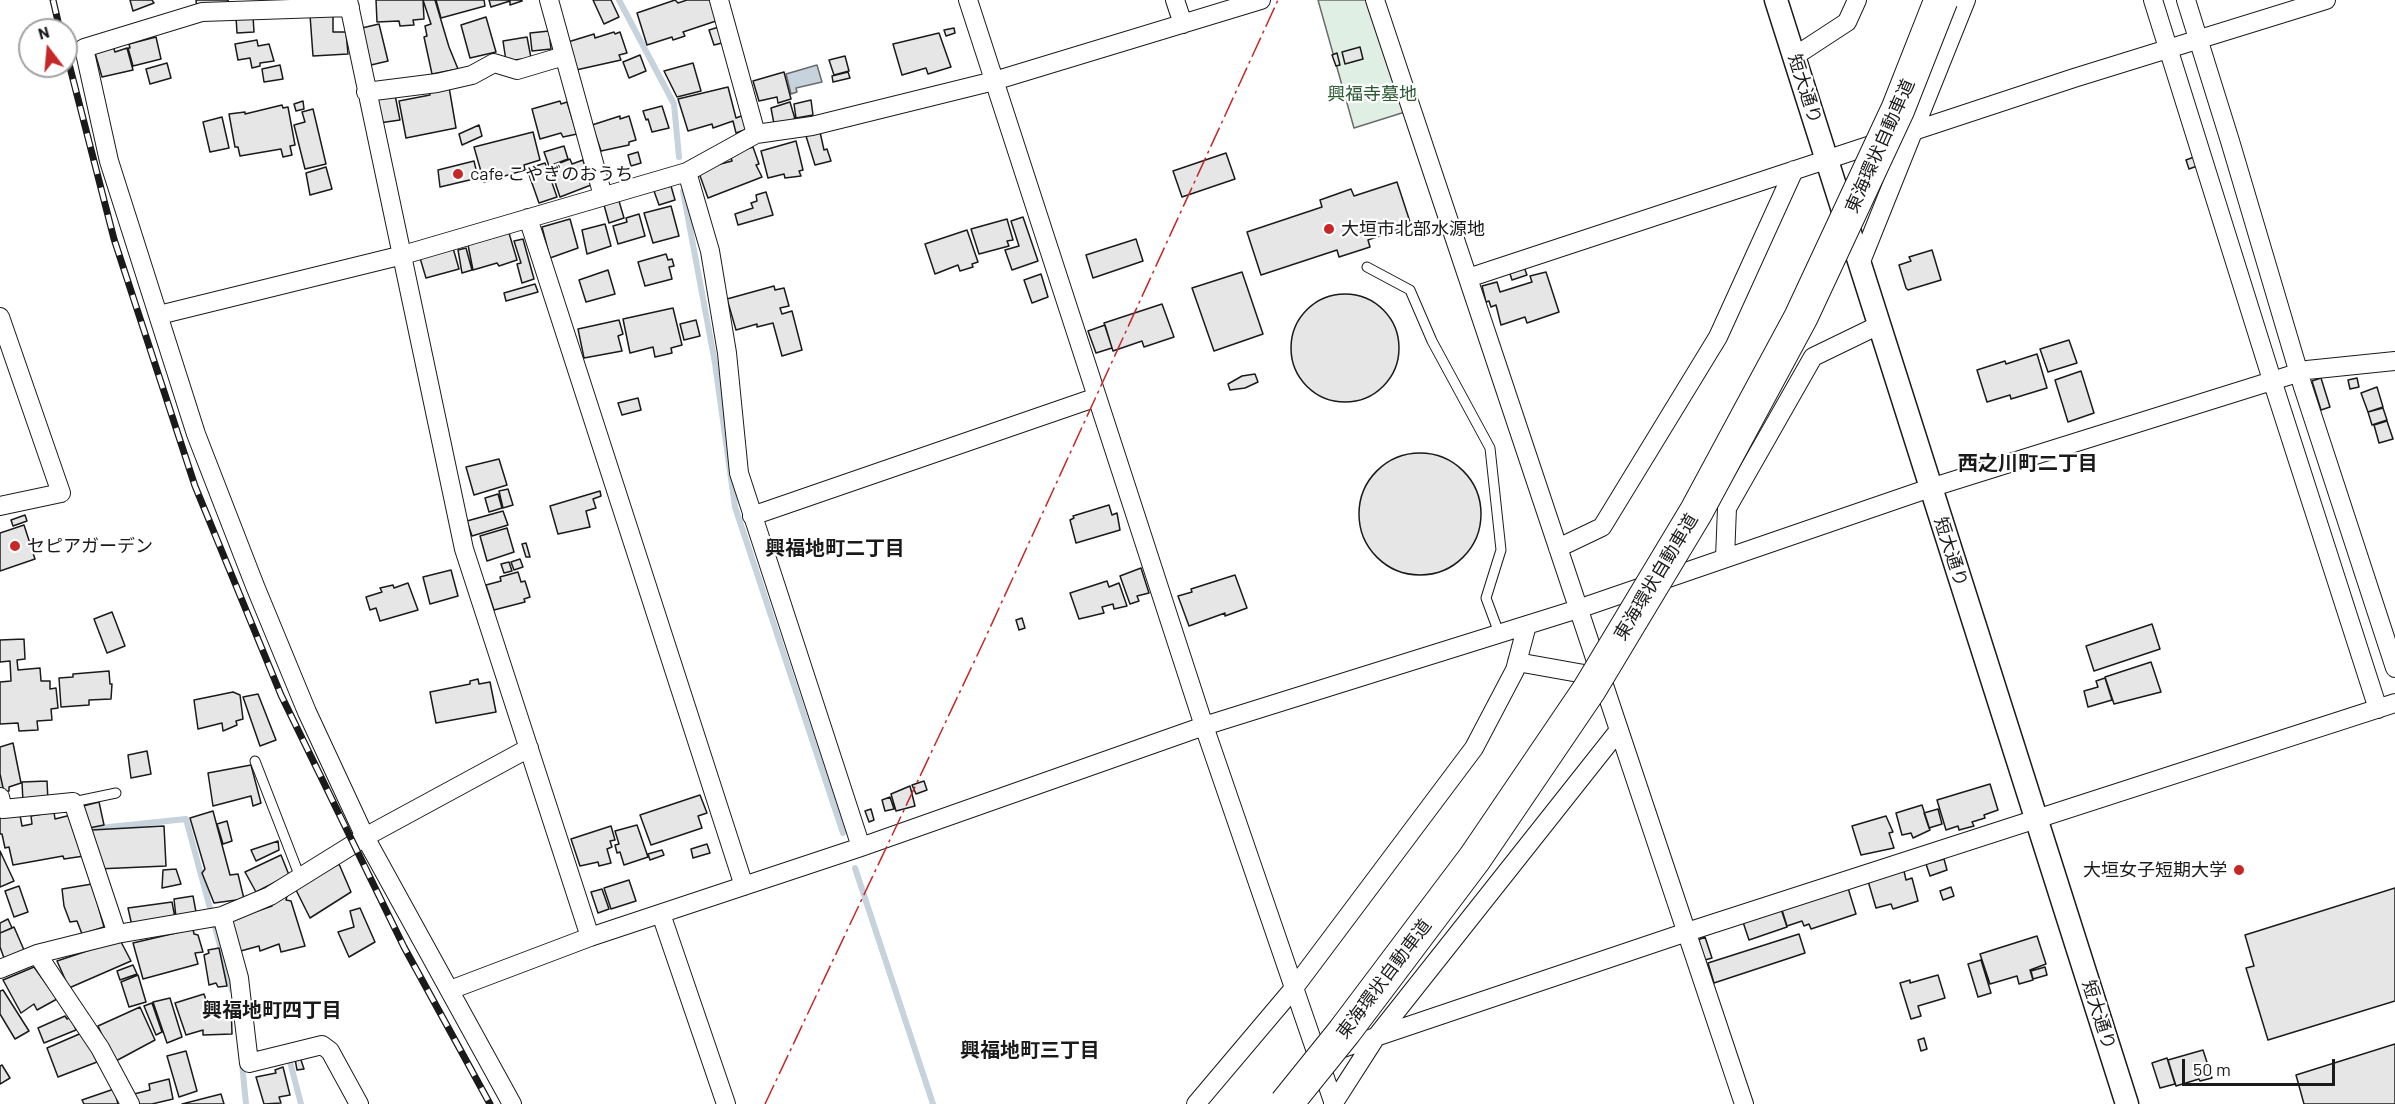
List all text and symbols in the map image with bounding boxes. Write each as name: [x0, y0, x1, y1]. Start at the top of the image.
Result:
north arrow: [18, 18, 78, 78]
text: N: [36, 22, 51, 43]
street label: 短大通り: [1784, 51, 1826, 127]
street label: 東海環状自動車道: [1841, 76, 1919, 216]
park label: 興福寺墓地: [1327, 83, 1417, 105]
place label: cafe こやぎのおうち: [470, 163, 633, 185]
marker: cafe こやぎのおうち: [451, 167, 465, 181]
place label: 大垣市北部水源地: [1341, 218, 1485, 240]
marker: 大垣市北部水源地: [1322, 222, 1336, 236]
district label: 西之川町二丁目: [1958, 451, 2098, 475]
street label: 東海環状自動車道: [1610, 510, 1702, 644]
street label: 短大通り: [1930, 514, 1972, 590]
place label: セピアガーデン: [27, 535, 153, 557]
district label: 興福地町二丁目: [765, 536, 905, 560]
marker: セピアガーデン: [8, 539, 22, 553]
place label: 大垣女子短期大学: [2083, 859, 2227, 881]
marker: 大垣女子短期大学: [2232, 863, 2246, 877]
street label: 東海環状自動車道: [1332, 915, 1436, 1043]
street label: 短大通り: [2078, 977, 2120, 1053]
district label: 興福地町四丁目: [202, 998, 342, 1022]
district label: 興福地町三丁目: [960, 1038, 1100, 1062]
scale bar: [2185, 1047, 2338, 1085]
text: 50 m: [2193, 1058, 2231, 1080]

